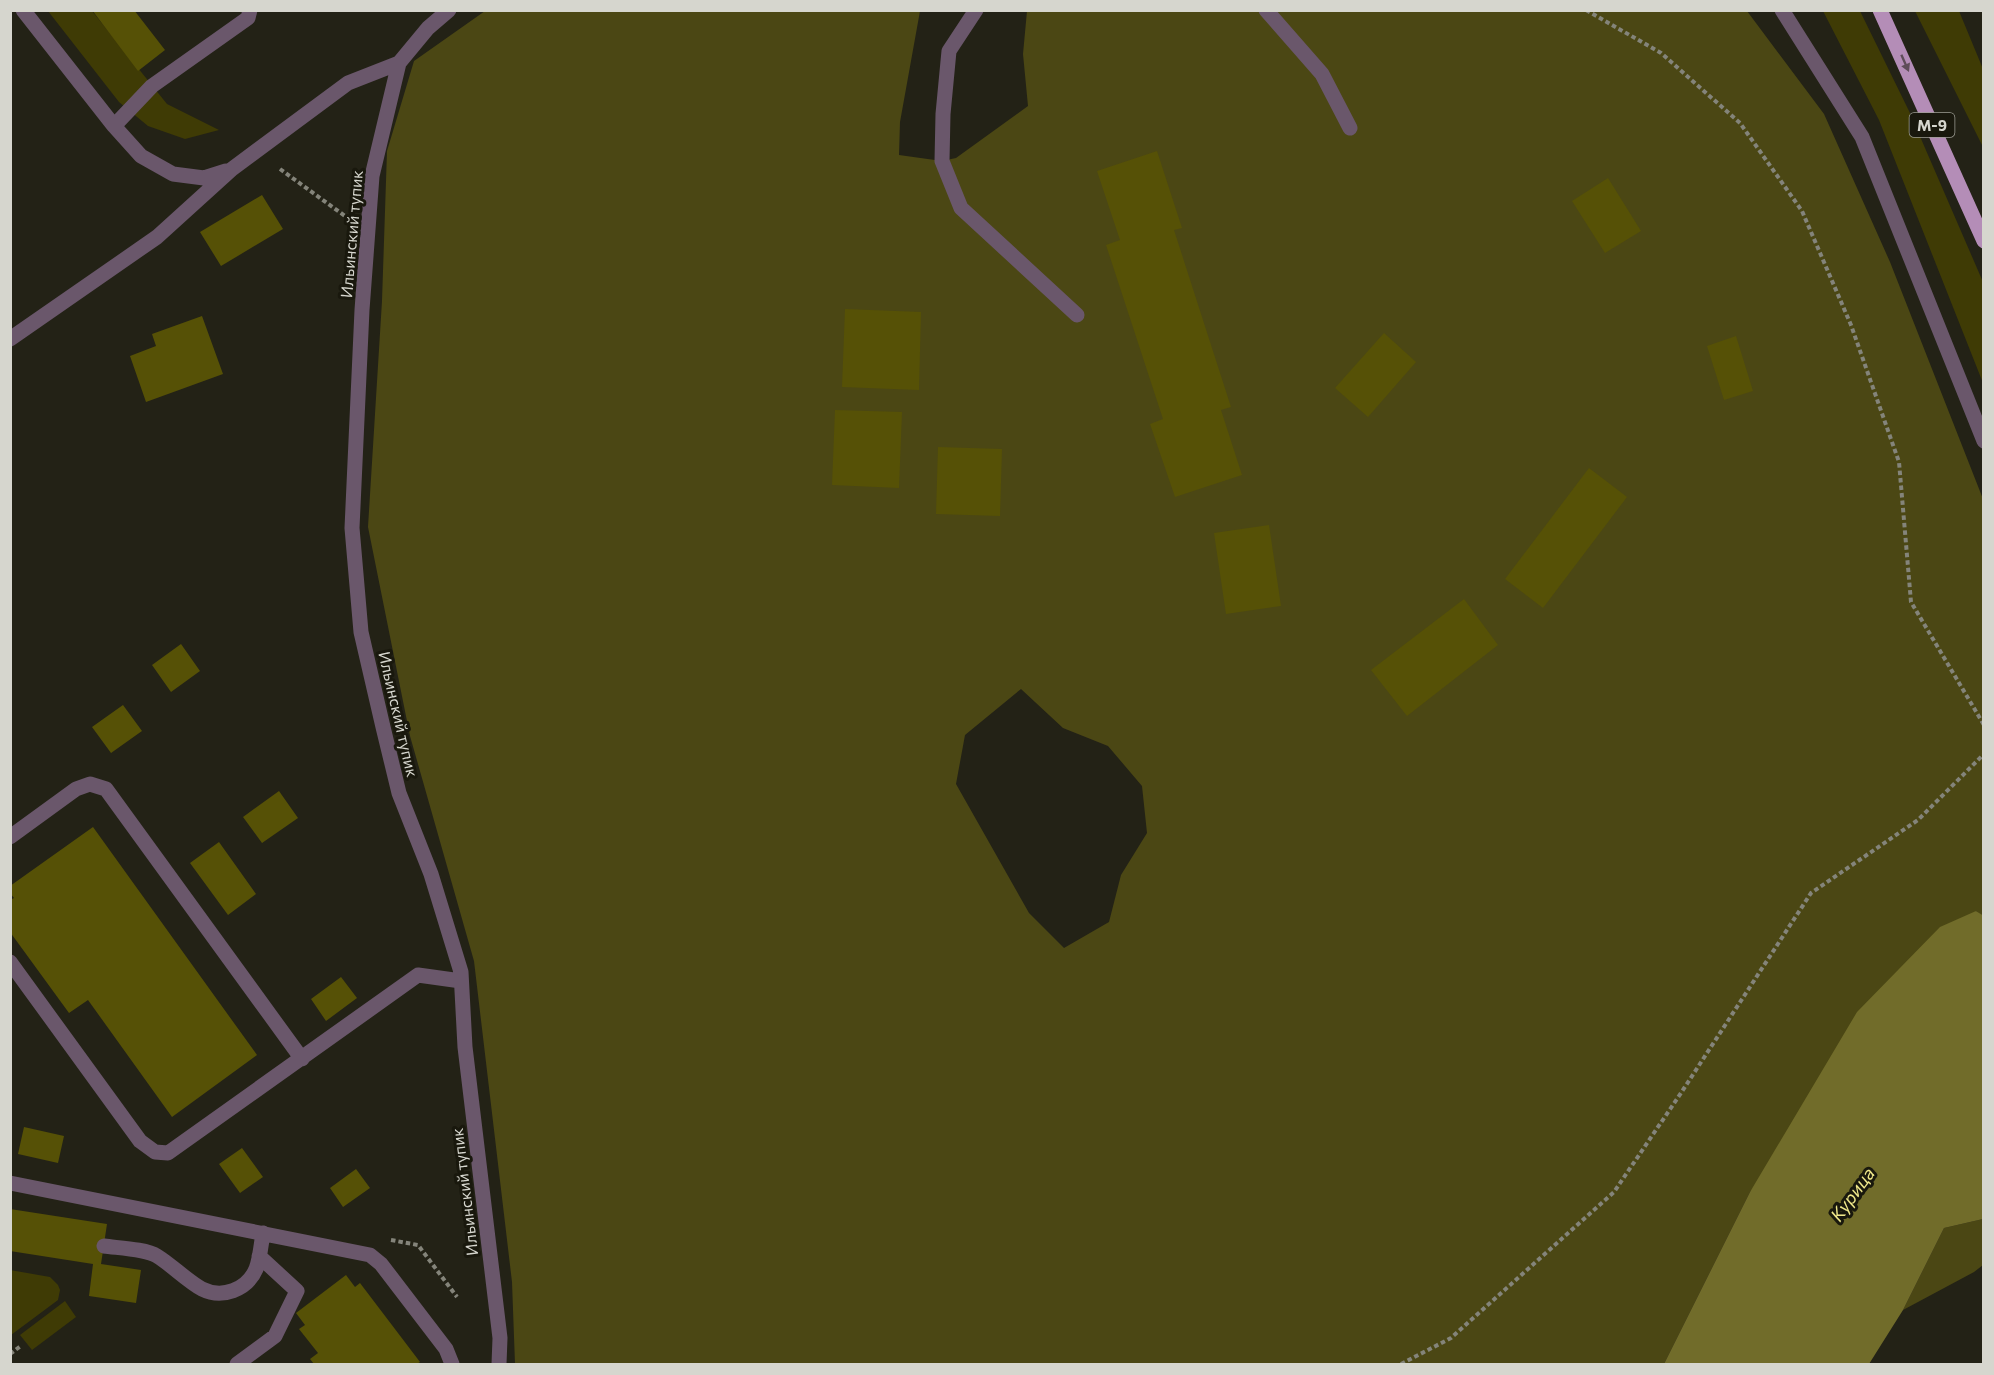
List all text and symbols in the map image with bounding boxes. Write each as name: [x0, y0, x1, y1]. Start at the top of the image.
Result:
one-way arrow: [1900, 55, 1910, 73]
road number: М-9: [1910, 113, 1954, 137]
street label: Ильинский тупик: [336, 169, 366, 299]
street label: Ильинский тупик: [375, 649, 423, 779]
street label: Ильинский тупик: [447, 1127, 481, 1257]
water label: Курица: [1825, 1163, 1879, 1225]

